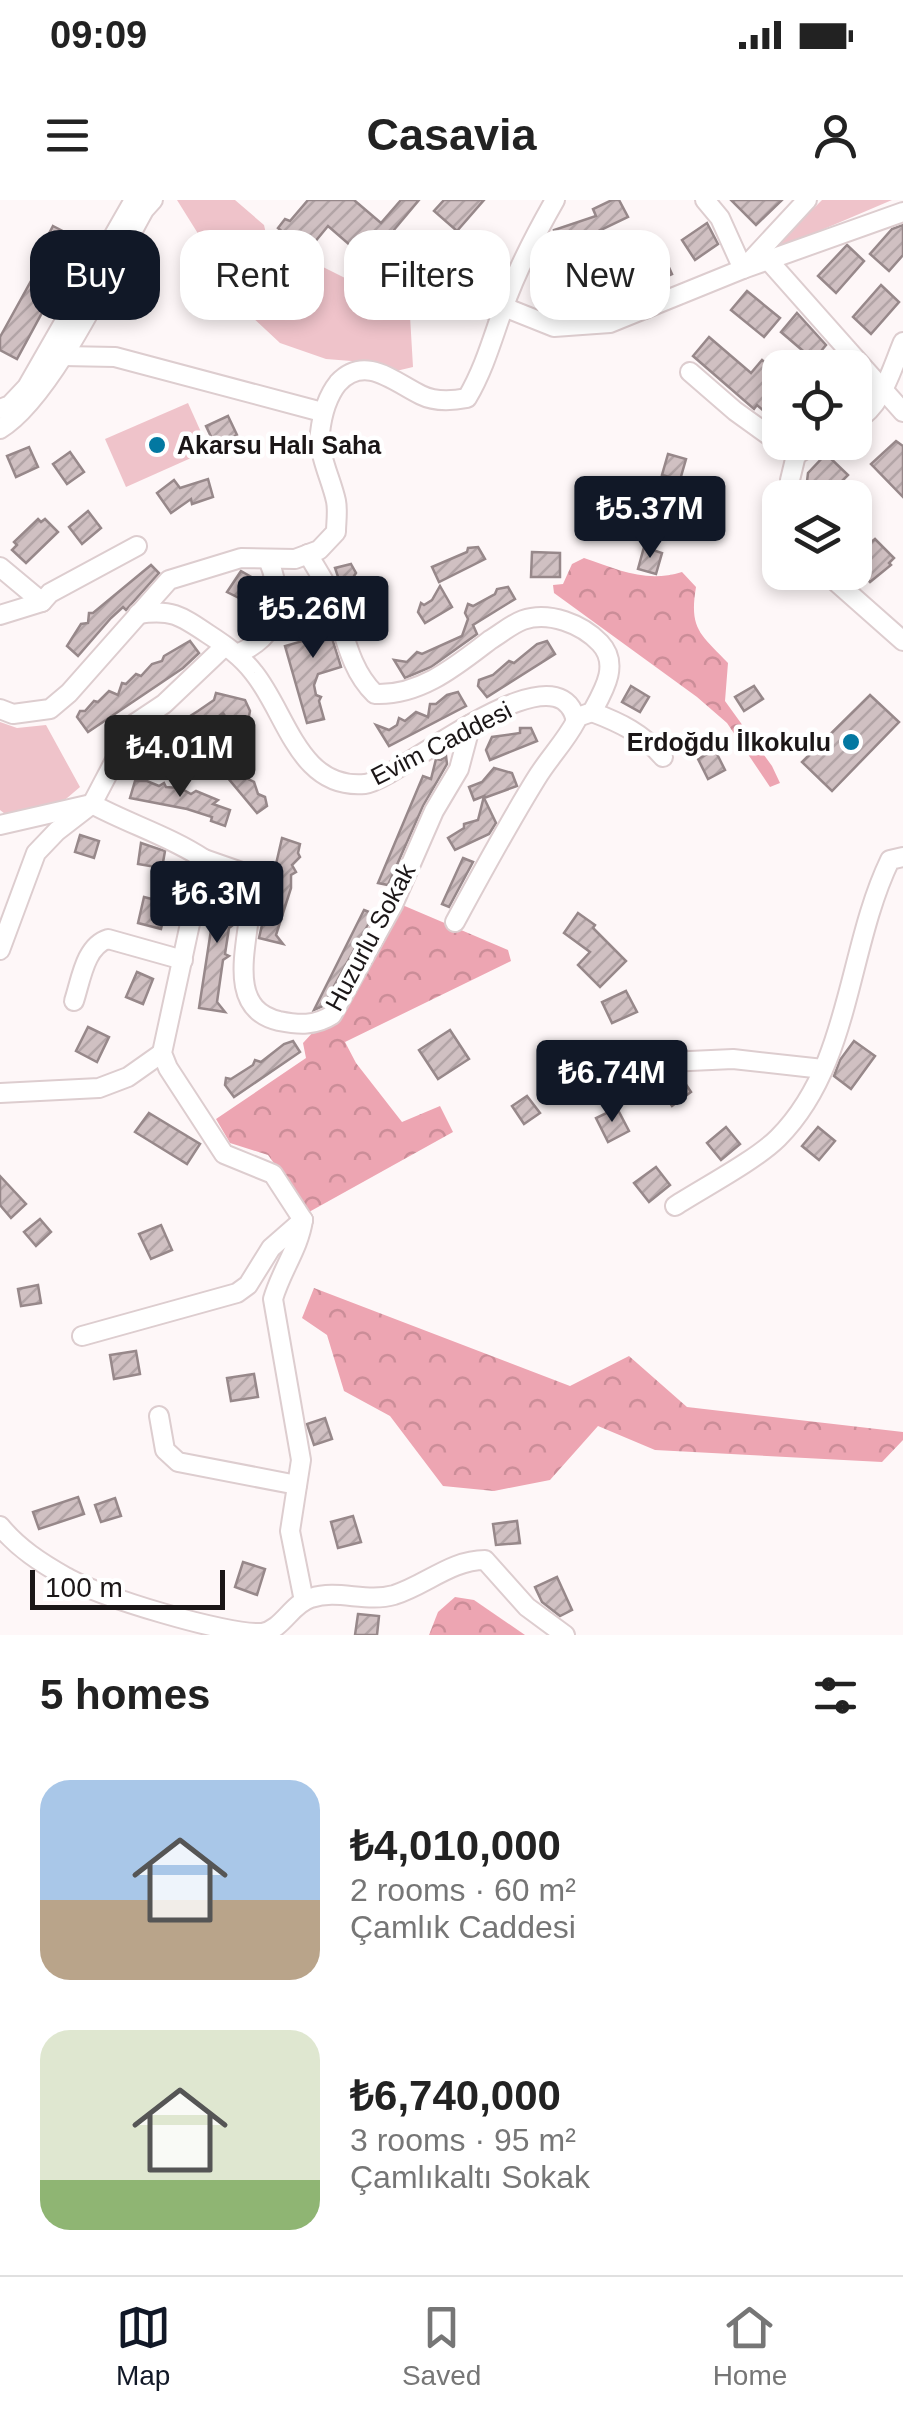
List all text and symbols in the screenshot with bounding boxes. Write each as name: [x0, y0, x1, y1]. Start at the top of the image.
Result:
text: 09:09: [50, 14, 147, 56]
icon: menu: [40, 108, 95, 163]
icon: person: [808, 108, 863, 163]
text: Casavia: [366, 109, 537, 160]
chip: Buy: [30, 230, 160, 320]
chip: Rent: [180, 230, 324, 320]
chip: Filters: [344, 230, 510, 320]
chip: New: [530, 230, 670, 320]
map controls: [762, 350, 872, 590]
button: locate: [762, 350, 872, 460]
place label: Akarsu Halı Saha: [177, 431, 382, 459]
marker: Akarsu Halı Saha: [146, 434, 168, 456]
pin: ₺5.37M: [569, 476, 731, 561]
button: layers: [762, 480, 872, 590]
text: ₺5.37M: [596, 490, 704, 526]
pin: ₺5.26M: [232, 576, 394, 661]
text: ₺5.26M: [259, 590, 367, 626]
street label: Evim Caddesi: [366, 696, 516, 790]
pin: ₺4.01M: [99, 715, 261, 800]
place label: Erdoğdu İlkokulu: [627, 728, 831, 756]
text: ₺4.01M: [126, 729, 234, 765]
marker: Erdoğdu İlkokulu: [840, 731, 862, 753]
street label: Huzurlu Sokak: [319, 858, 421, 1015]
pin: ₺6.3M: [147, 861, 287, 946]
text: ₺6.3M: [172, 875, 262, 911]
pin: ₺6.74M: [531, 1040, 693, 1125]
text: ₺6.74M: [558, 1054, 666, 1090]
scale bar: [30, 1565, 225, 1610]
text: 100 m: [45, 1572, 123, 1603]
icon: filters: [808, 1668, 863, 1723]
text: 5 homes: [40, 1671, 210, 1718]
icon: home: [120, 1820, 240, 1940]
text: ₺4,010,000: [350, 1822, 561, 1869]
text: 2 rooms · 60 m²: [350, 1872, 576, 1908]
text: Çamlık Caddesi: [350, 1909, 576, 1945]
icon: home: [120, 2070, 240, 2190]
text: ₺6,740,000: [350, 2072, 561, 2119]
text: 3 rooms · 95 m²: [350, 2122, 576, 2158]
text: Çamlıkaltı Sokak: [350, 2159, 590, 2195]
tab: Map: [116, 2300, 171, 2392]
tab: Saved: [402, 2300, 481, 2392]
tab: Home: [713, 2300, 787, 2392]

